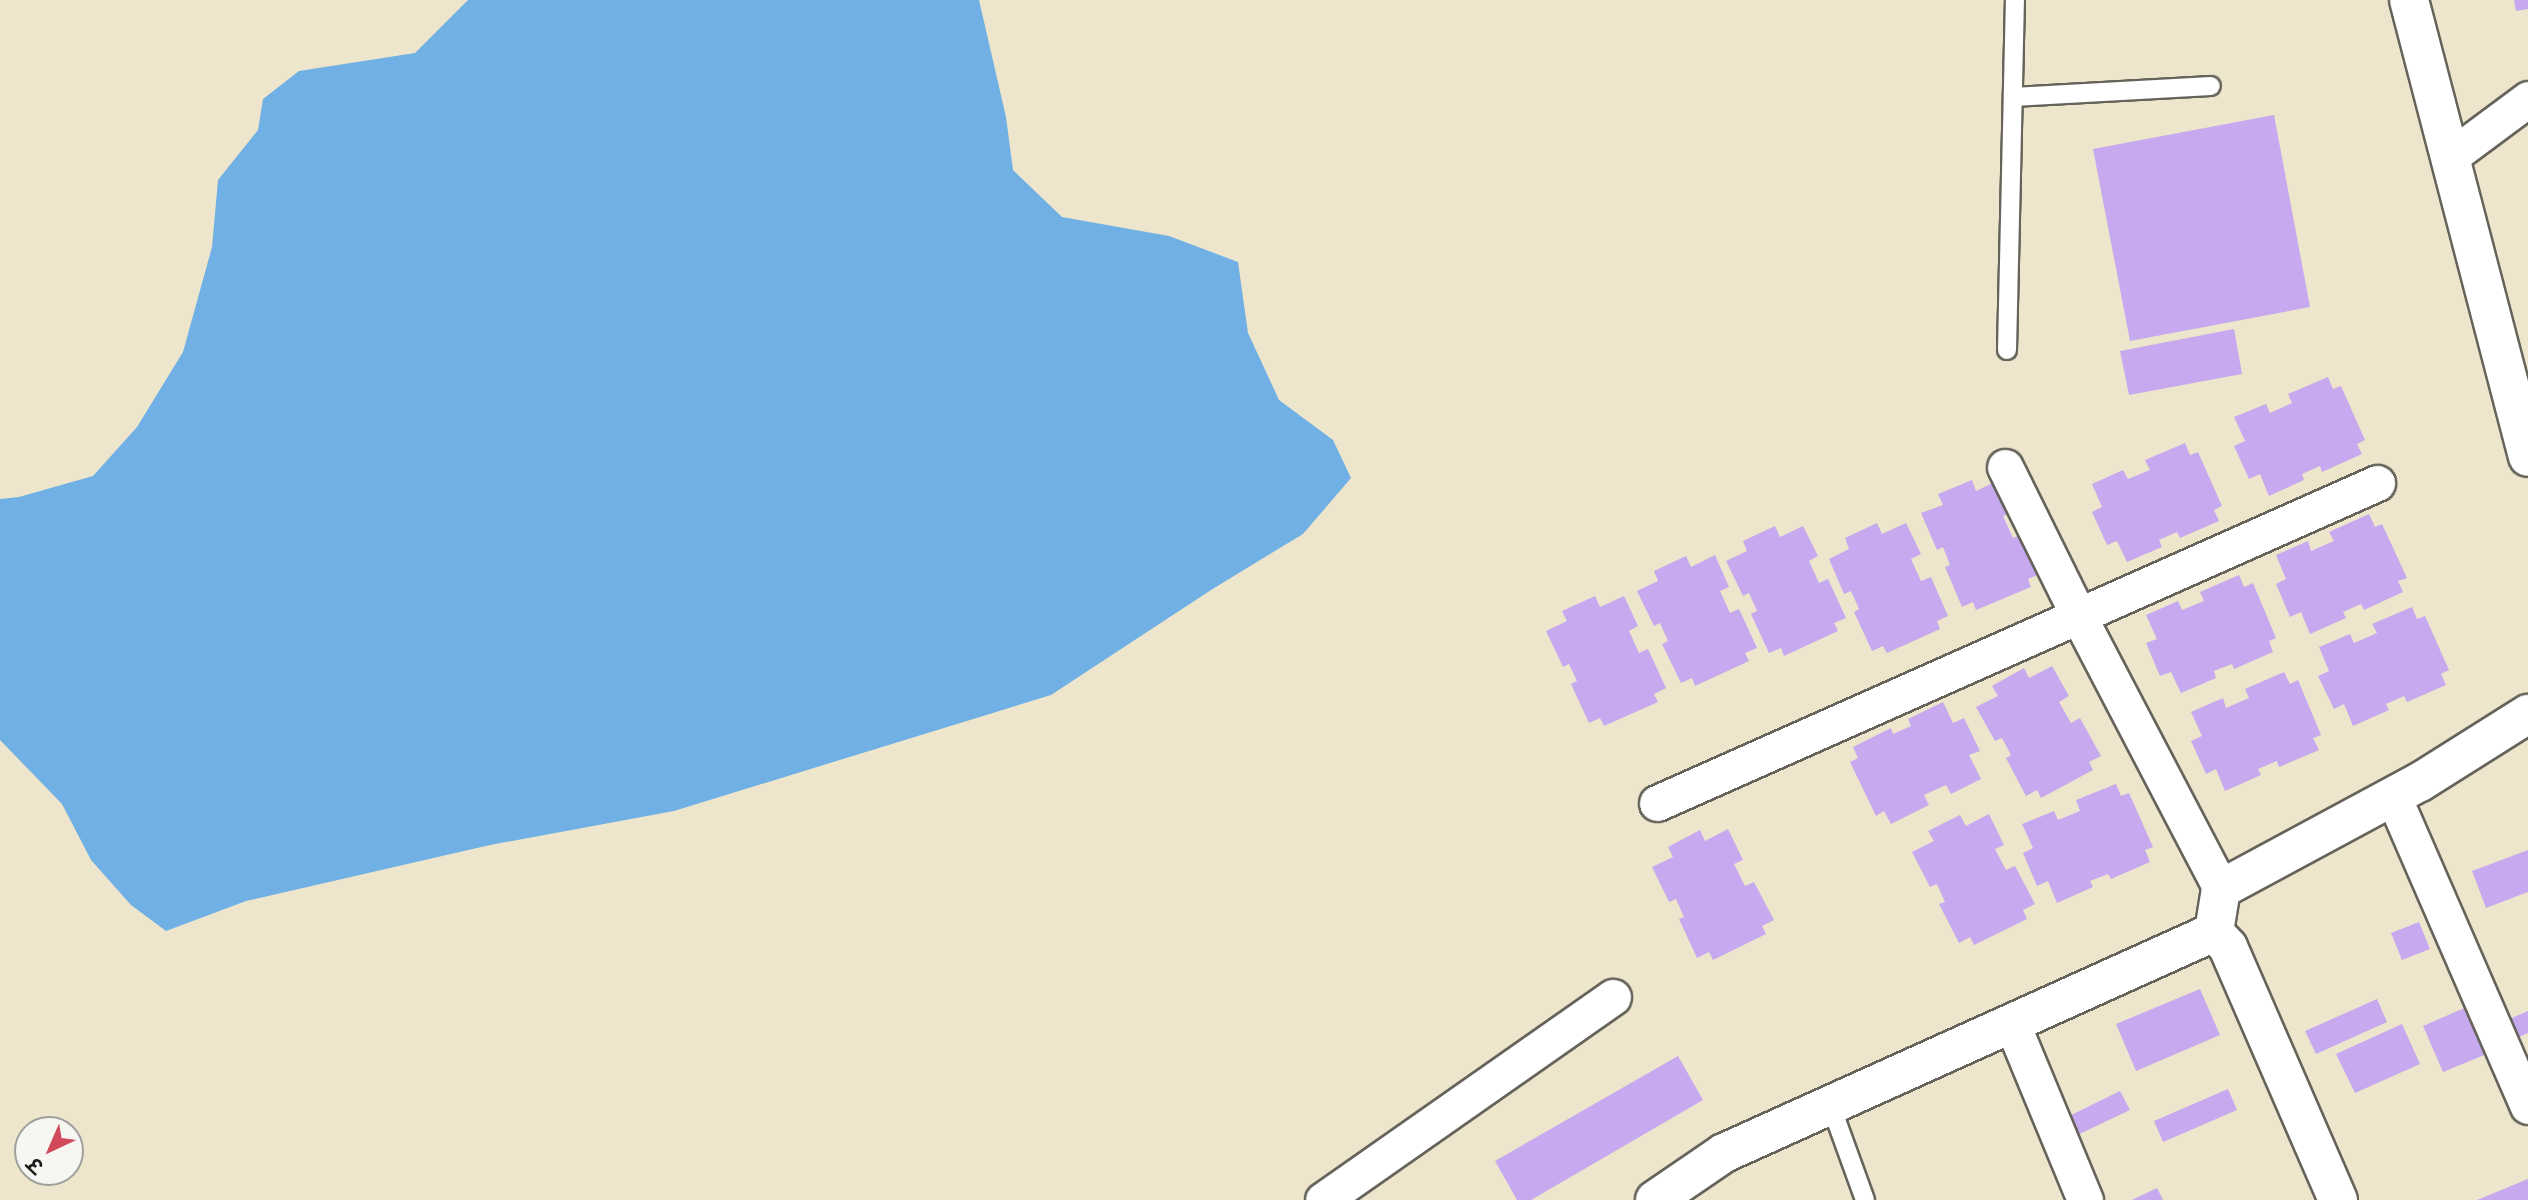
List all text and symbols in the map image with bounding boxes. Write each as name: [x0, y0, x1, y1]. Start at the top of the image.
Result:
north arrow: [14, 1116, 84, 1186]
text: उ: [19, 1149, 51, 1181]

